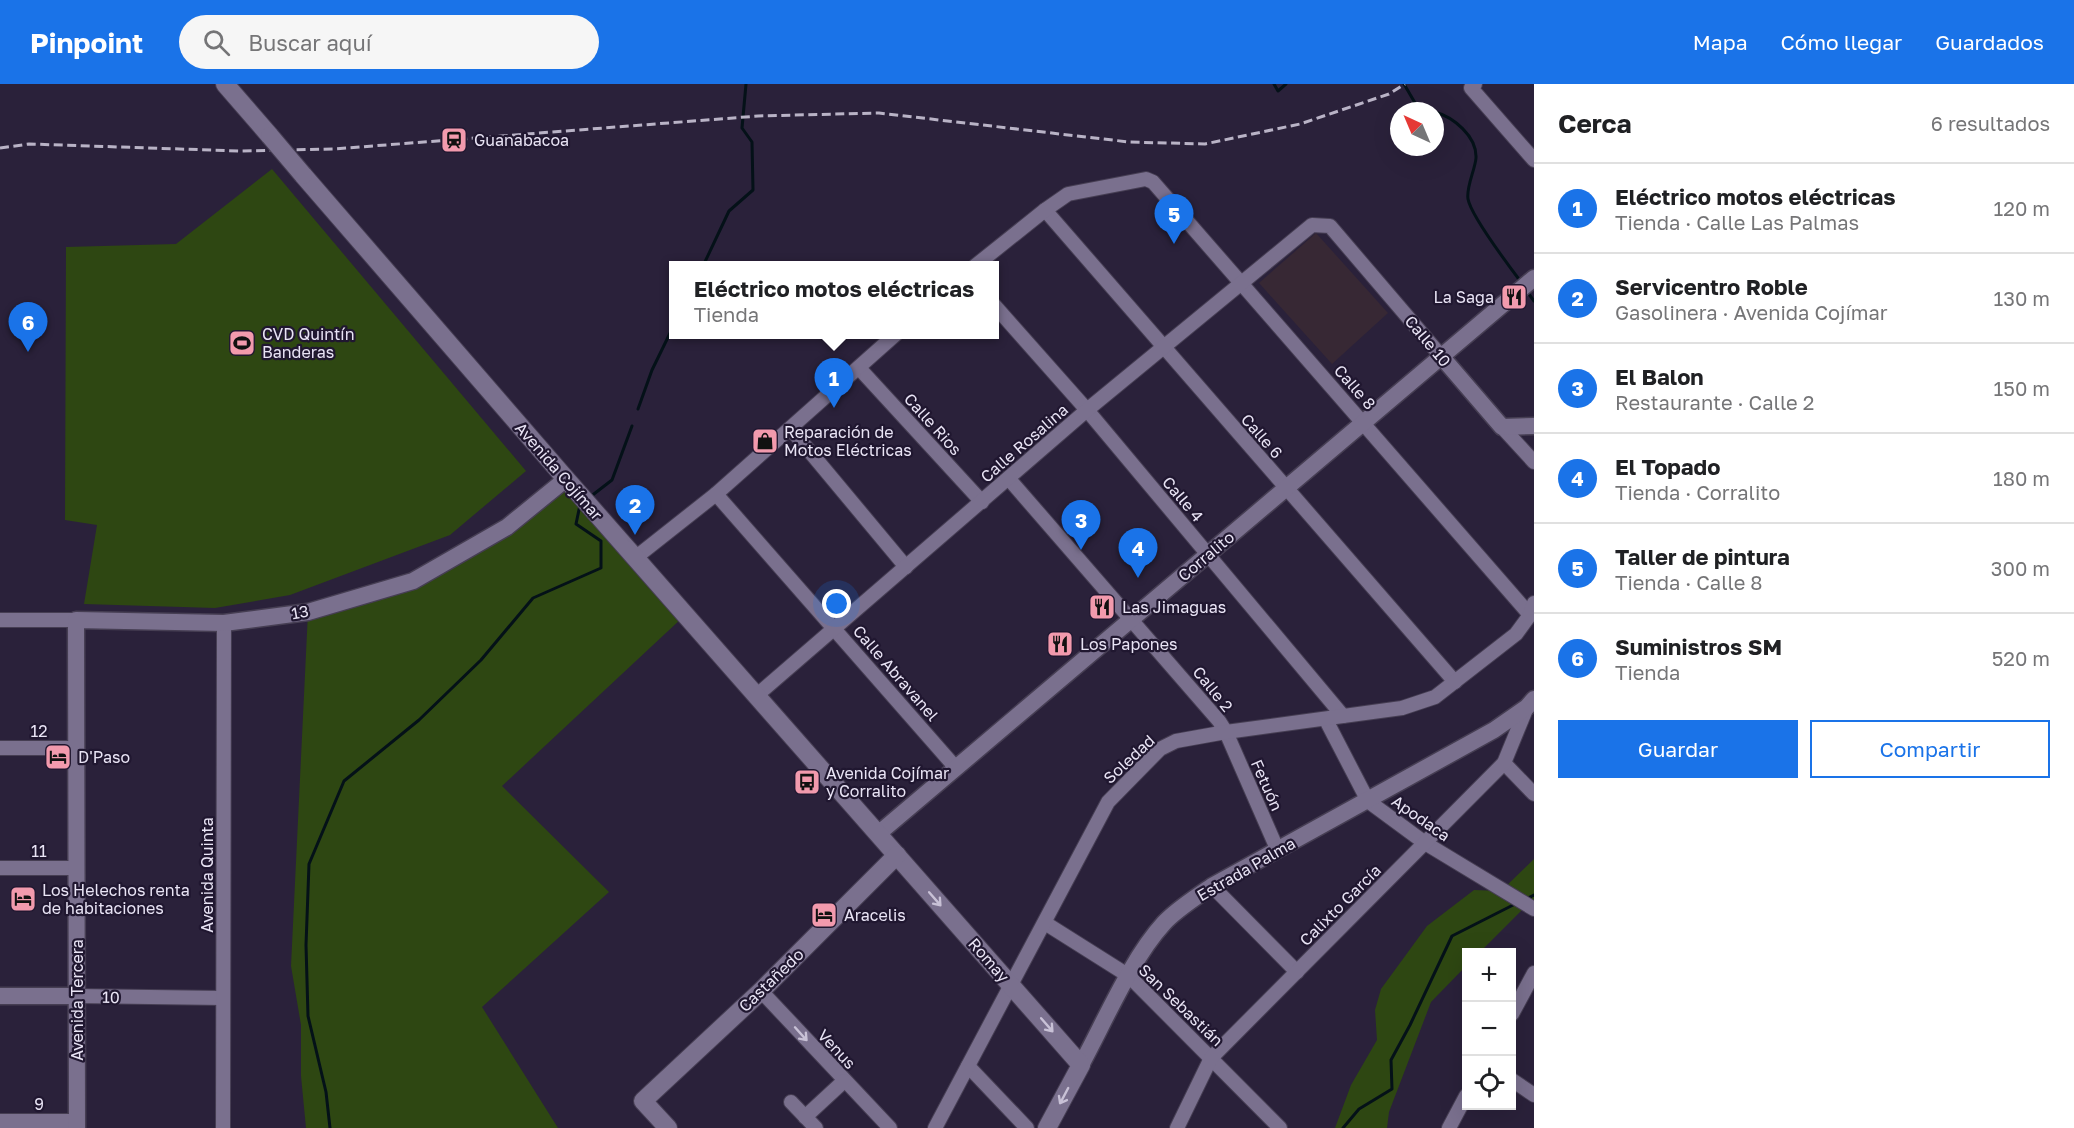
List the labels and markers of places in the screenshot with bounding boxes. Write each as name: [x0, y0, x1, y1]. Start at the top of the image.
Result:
station icon: Guanabacoa: [439, 125, 469, 155]
place label: Guanabacoa: [474, 130, 569, 150]
pin: 5: [1154, 194, 1194, 244]
restaurant icon: La Saga: [1499, 282, 1529, 312]
place label: La Saga: [1434, 287, 1494, 307]
pin: 6: [9, 302, 48, 352]
place label: CVD Quintín Banderas: [262, 324, 355, 362]
sports icon: CVD Quintín Banderas: [227, 328, 257, 358]
pin: 1: [814, 358, 854, 408]
place label: Reparación de Motos Eléctricas: [784, 422, 912, 460]
shop icon: Reparación de Motos Eléctricas: [750, 426, 780, 456]
pin: 2: [616, 486, 654, 535]
pin: 3: [1062, 500, 1100, 550]
pin: 4: [1118, 528, 1158, 578]
restaurant icon: Las Jimaguas: [1087, 592, 1117, 622]
place label: Las Jimaguas: [1122, 597, 1226, 617]
restaurant icon: Los Papones: [1045, 629, 1075, 659]
place label: Los Papones: [1080, 634, 1177, 654]
hotel icon: D'Paso: [43, 742, 73, 772]
place label: D'Paso: [78, 747, 130, 767]
place label: Avenida Cojímar y Corralito: [826, 763, 949, 801]
bus stop icon: Avenida Cojímar y Corralito: [792, 767, 822, 797]
place label: Los Helechos renta de habitaciones: [42, 880, 190, 918]
hotel icon: Los Helechos renta de habitaciones: [8, 884, 38, 914]
hotel icon: Aracelis: [809, 900, 839, 930]
place label: Aracelis: [844, 905, 906, 925]

